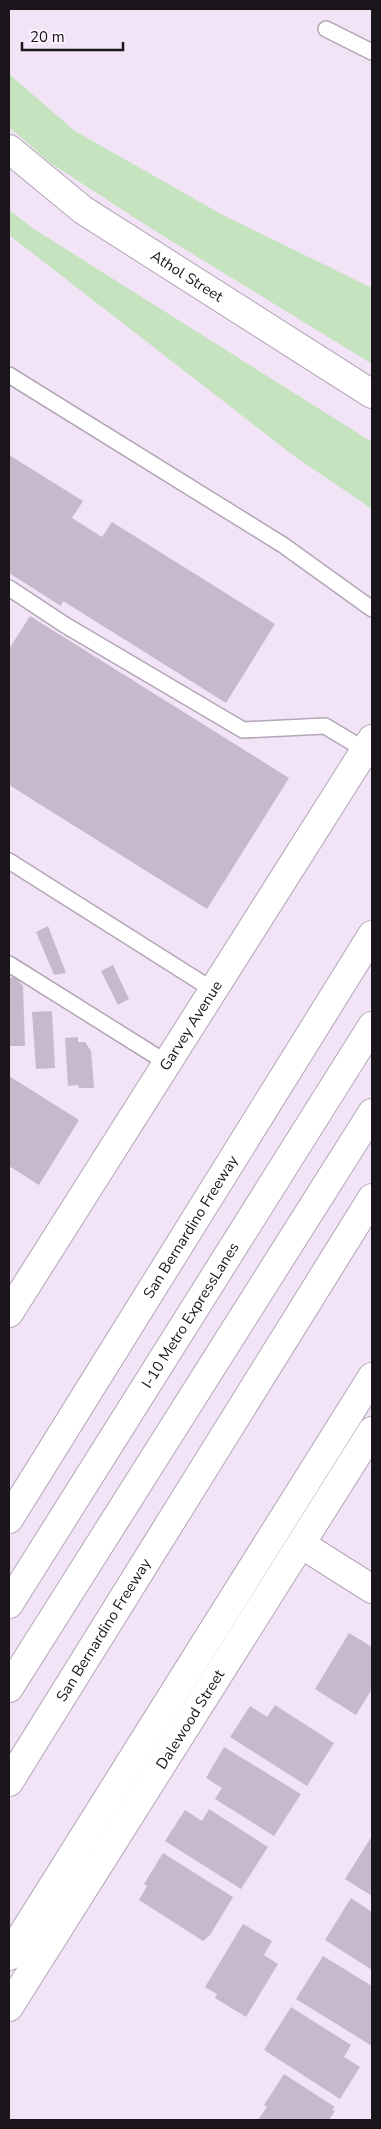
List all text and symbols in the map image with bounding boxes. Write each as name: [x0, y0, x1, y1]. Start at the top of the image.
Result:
scale bar: [22, 20, 124, 52]
text: 20 m: [30, 27, 65, 47]
street label: Athol Street: [147, 246, 227, 307]
street label: Garvey Avenue: [155, 977, 227, 1074]
street label: San Bernardino Freeway: [139, 1151, 243, 1302]
street label: I-10 Metro ExpressLanes: [137, 1239, 244, 1392]
street label: San Bernardino Freeway: [51, 1554, 156, 1705]
street label: Dalewood Street: [151, 1665, 230, 1773]

